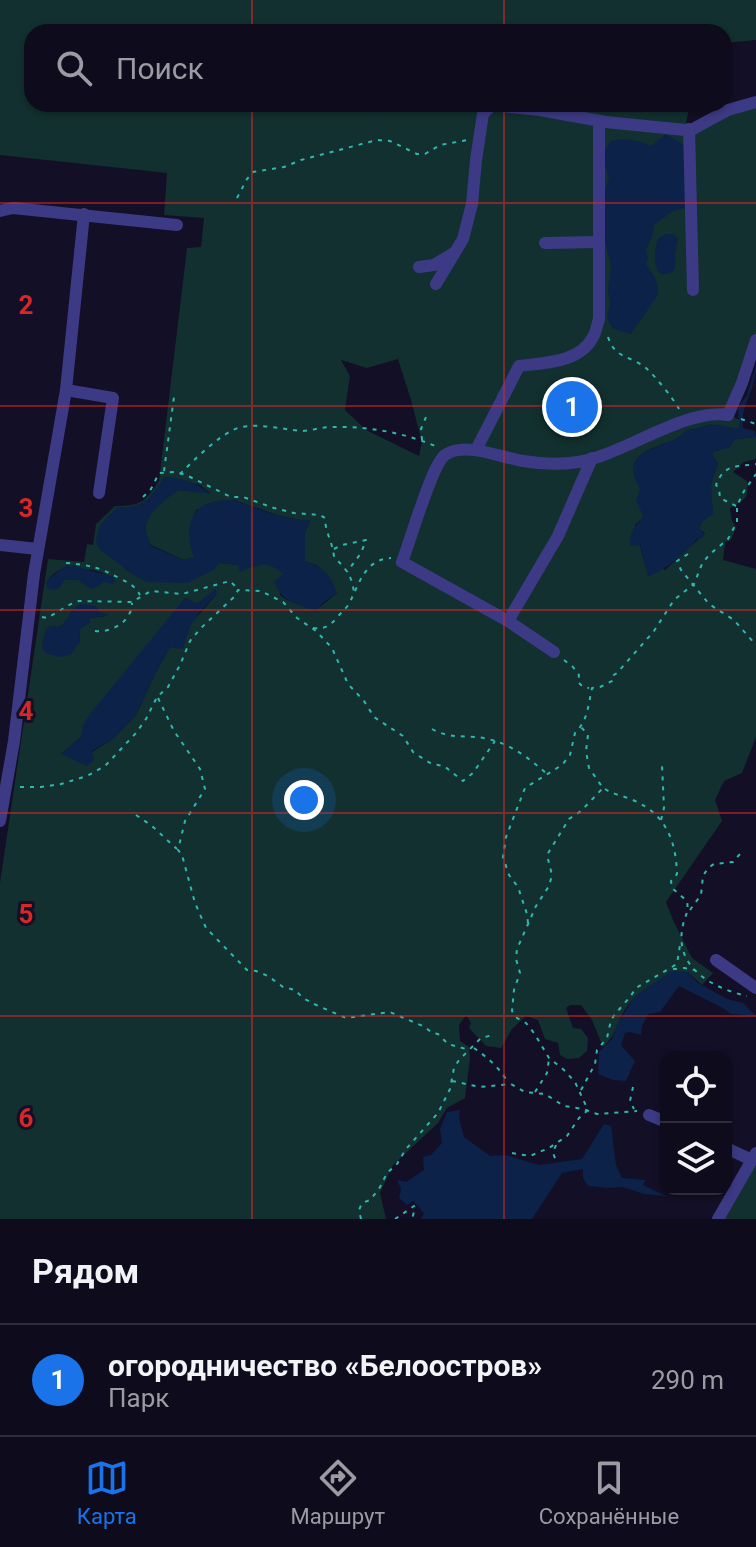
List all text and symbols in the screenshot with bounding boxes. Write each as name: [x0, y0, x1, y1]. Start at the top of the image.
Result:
search box: [24, 24, 732, 112]
icon: search: [52, 46, 96, 90]
text: Поиск: [116, 51, 204, 86]
text: 2: [19, 290, 33, 320]
pin: 1: [546, 377, 598, 437]
text: 3: [19, 493, 33, 523]
text: 4: [19, 696, 34, 726]
your location: [284, 780, 324, 820]
text: 5: [19, 899, 33, 929]
map controls: [660, 1051, 732, 1195]
button: locate: [660, 1051, 732, 1123]
text: 6: [19, 1103, 34, 1133]
button: layers: [660, 1123, 732, 1195]
text: Рядом: [32, 1251, 139, 1291]
text: огородничество «Белоостров»: [108, 1348, 542, 1383]
text: 1: [51, 1365, 65, 1395]
text: 290 m: [651, 1365, 724, 1395]
text: Парк: [108, 1383, 169, 1413]
tab: Карта: [77, 1456, 137, 1529]
tab: Маршрут: [291, 1456, 385, 1529]
tab: Сохранённые: [539, 1456, 679, 1529]

